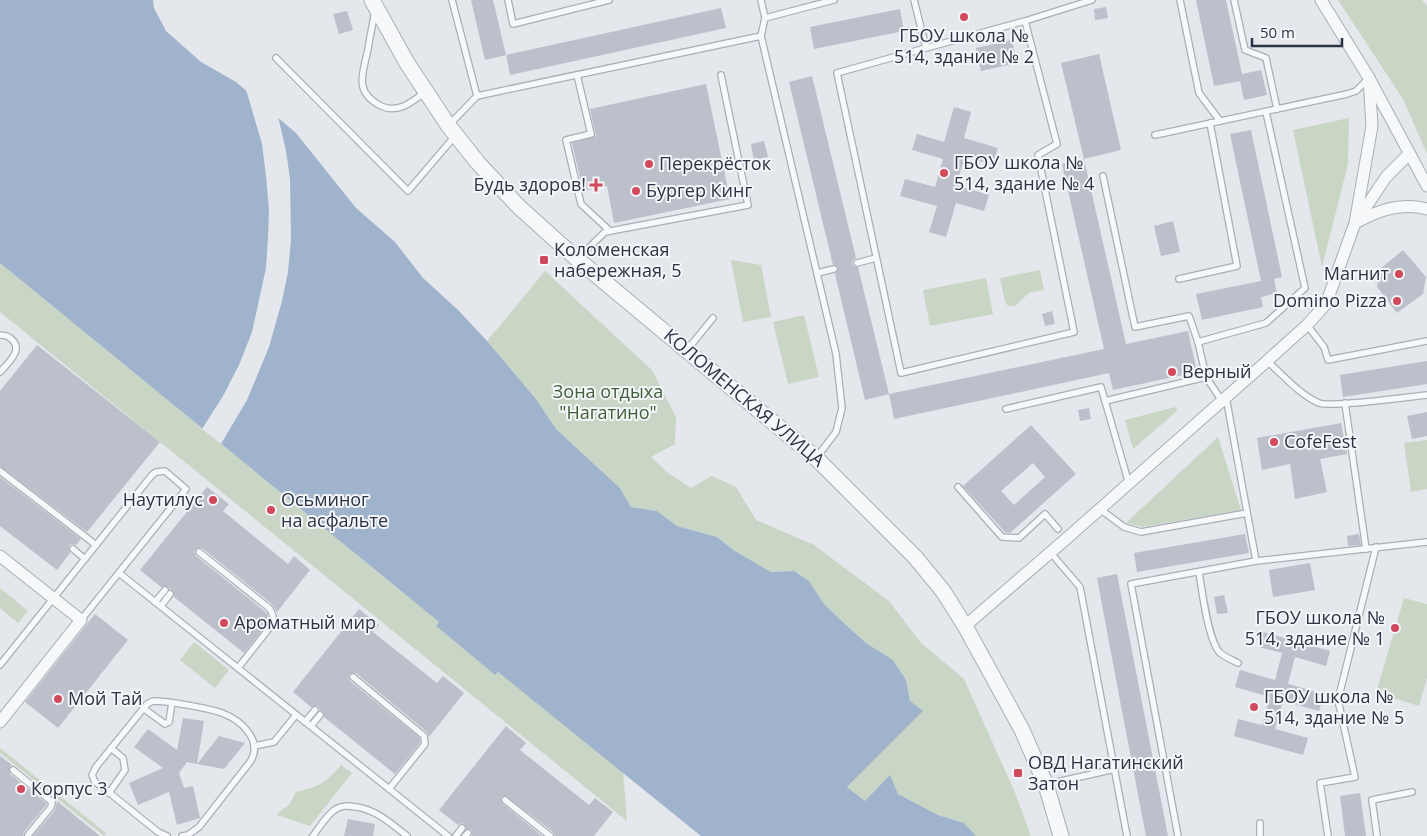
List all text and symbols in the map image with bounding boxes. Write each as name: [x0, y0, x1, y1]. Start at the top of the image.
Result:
marker: ГБОУ школа № 514, здание № 2: [958, 11, 970, 23]
scale bar: [1252, 15, 1342, 47]
text: 50 m: [1260, 22, 1295, 42]
place label: ГБОУ школа № 514, здание № 2: [894, 23, 1034, 68]
place label: ГБОУ школа № 514, здание № 4: [954, 150, 1094, 195]
place label: Перекрёсток: [659, 151, 772, 175]
marker: Перекрёсток: [643, 158, 655, 170]
marker: ГБОУ школа № 514, здание № 4: [938, 167, 950, 179]
place label: Будь здоров!: [474, 172, 586, 196]
place label: Бургер Кинг: [646, 178, 752, 202]
marker: Будь здоров!: [590, 179, 602, 191]
marker: Бургер Кинг: [630, 185, 642, 197]
place label: Коломенская набережная, 5: [554, 237, 682, 282]
marker: Коломенская набережная, 5: [538, 254, 550, 266]
place label: Магнит: [1324, 261, 1390, 285]
marker: Магнит: [1393, 268, 1405, 280]
place label: Domino Pizza: [1273, 288, 1387, 312]
marker: Domino Pizza: [1391, 295, 1403, 307]
street label: КОЛОМЕНСКАЯ УЛИЦА: [659, 323, 831, 472]
place label: Верный: [1182, 359, 1251, 383]
marker: Верный: [1166, 366, 1178, 378]
park label: Зона отдыха "Нагатино": [553, 379, 663, 424]
place label: CofeFest: [1284, 429, 1357, 453]
marker: CofeFest: [1268, 436, 1280, 448]
place label: Наутилус: [123, 487, 203, 511]
place label: Осьминог на асфальте: [281, 487, 388, 532]
marker: Наутилус: [207, 494, 219, 506]
marker: Осьминог на асфальте: [265, 504, 277, 516]
place label: ГБОУ школа № 514, здание № 1: [1245, 605, 1385, 650]
place label: Ароматный мир: [234, 610, 376, 634]
marker: Ароматный мир: [218, 617, 230, 629]
marker: ГБОУ школа № 514, здание № 1: [1389, 622, 1401, 634]
place label: ГБОУ школа № 514, здание № 5: [1264, 684, 1404, 729]
place label: Мой Тай: [68, 686, 143, 710]
marker: Мой Тай: [52, 693, 64, 705]
marker: ГБОУ школа № 514, здание № 5: [1248, 701, 1260, 713]
place label: ОВД Нагатинский Затон: [1028, 750, 1184, 795]
marker: ОВД Нагатинский Затон: [1012, 767, 1024, 779]
place label: Корпус 3: [31, 776, 108, 800]
marker: Корпус 3: [15, 783, 27, 795]

